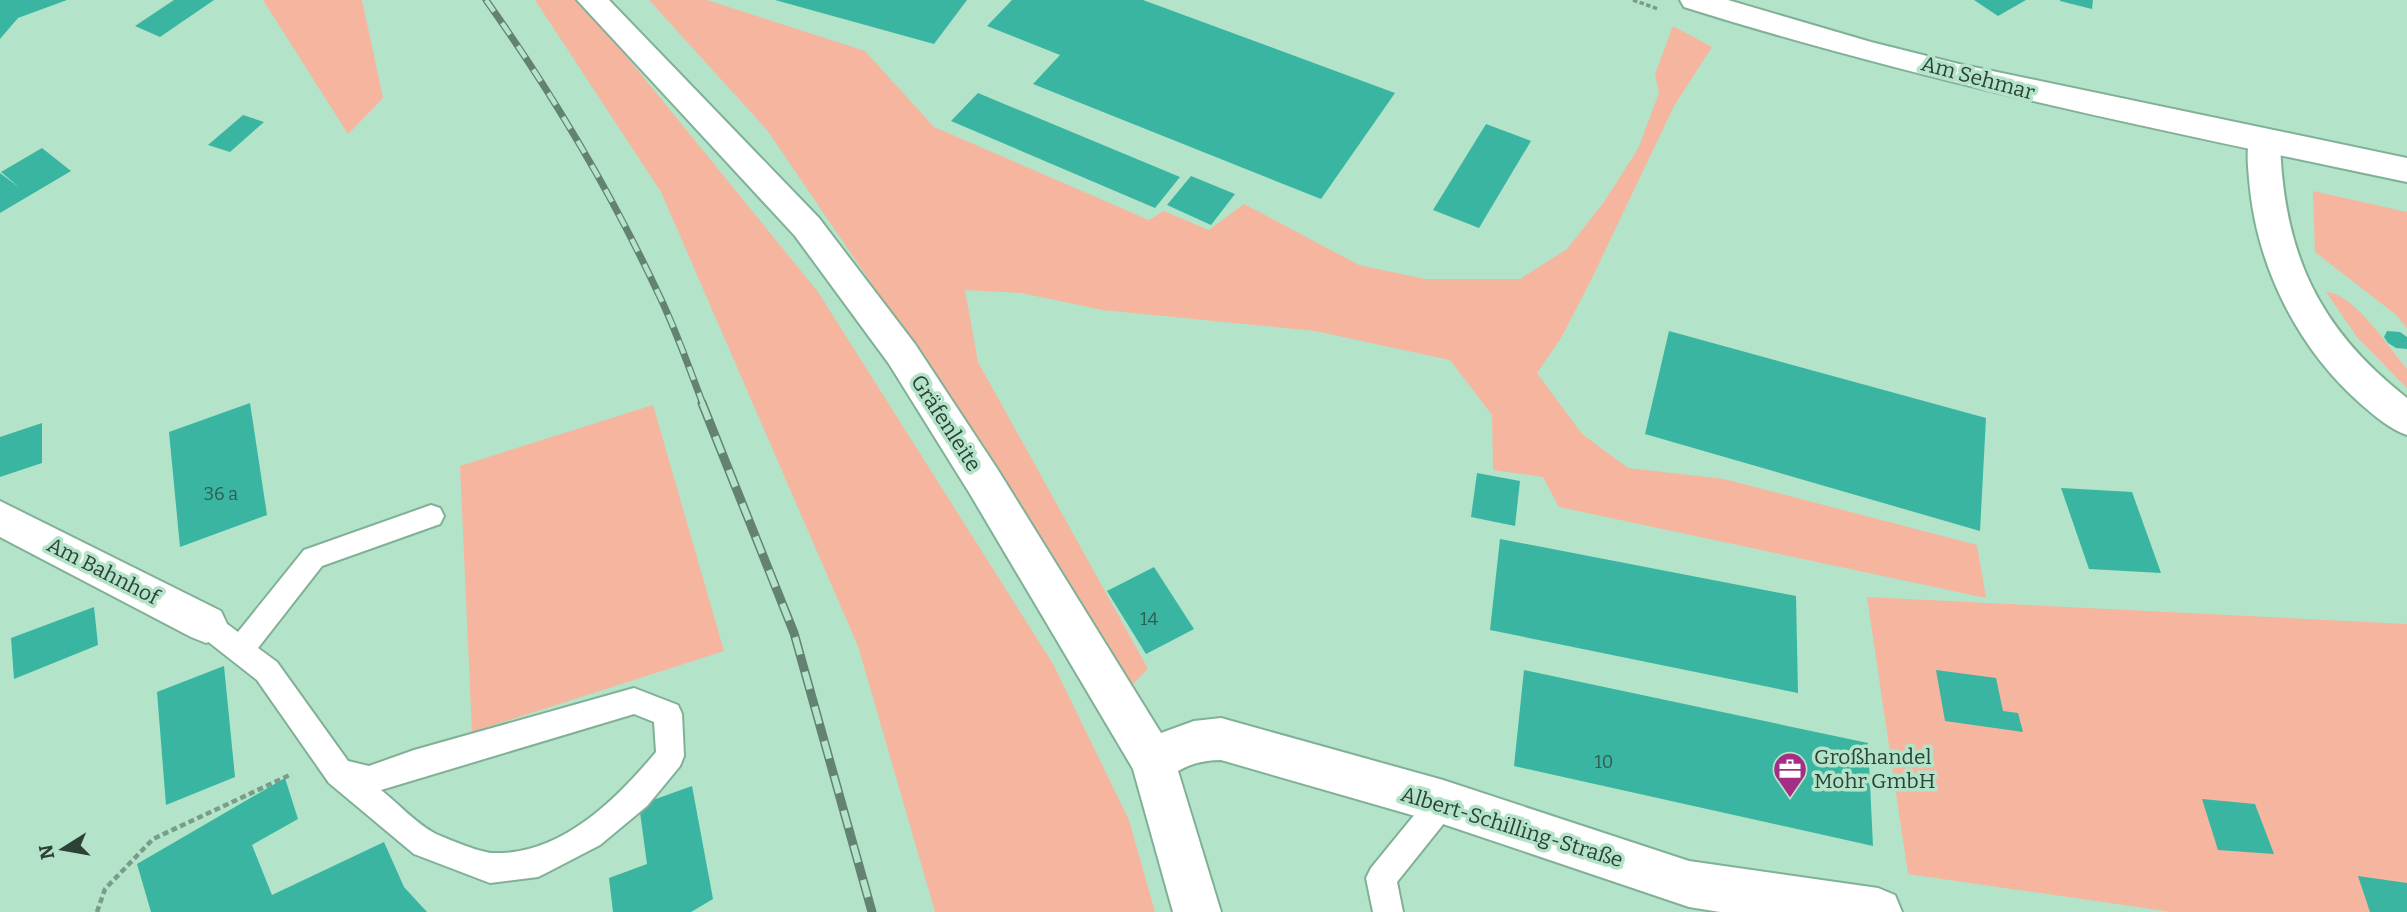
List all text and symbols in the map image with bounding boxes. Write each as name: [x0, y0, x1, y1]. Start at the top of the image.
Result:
street label: Am Sehmar: [1918, 50, 2038, 106]
street label: Gräfenleite: [905, 370, 987, 476]
house number: 36 a: [204, 483, 238, 505]
street label: Am Bahnhof: [43, 532, 165, 611]
house number: 14: [1140, 608, 1158, 630]
place label: Großhandel Mohr GmbH: [1814, 744, 1935, 794]
office icon: Großhandel Mohr GmbH: [1771, 750, 1809, 799]
house number: 10: [1595, 751, 1613, 773]
street label: Albert-Schilling-Straße: [1398, 781, 1626, 873]
north arrow: [28, 814, 98, 884]
text: N: [34, 842, 59, 862]

